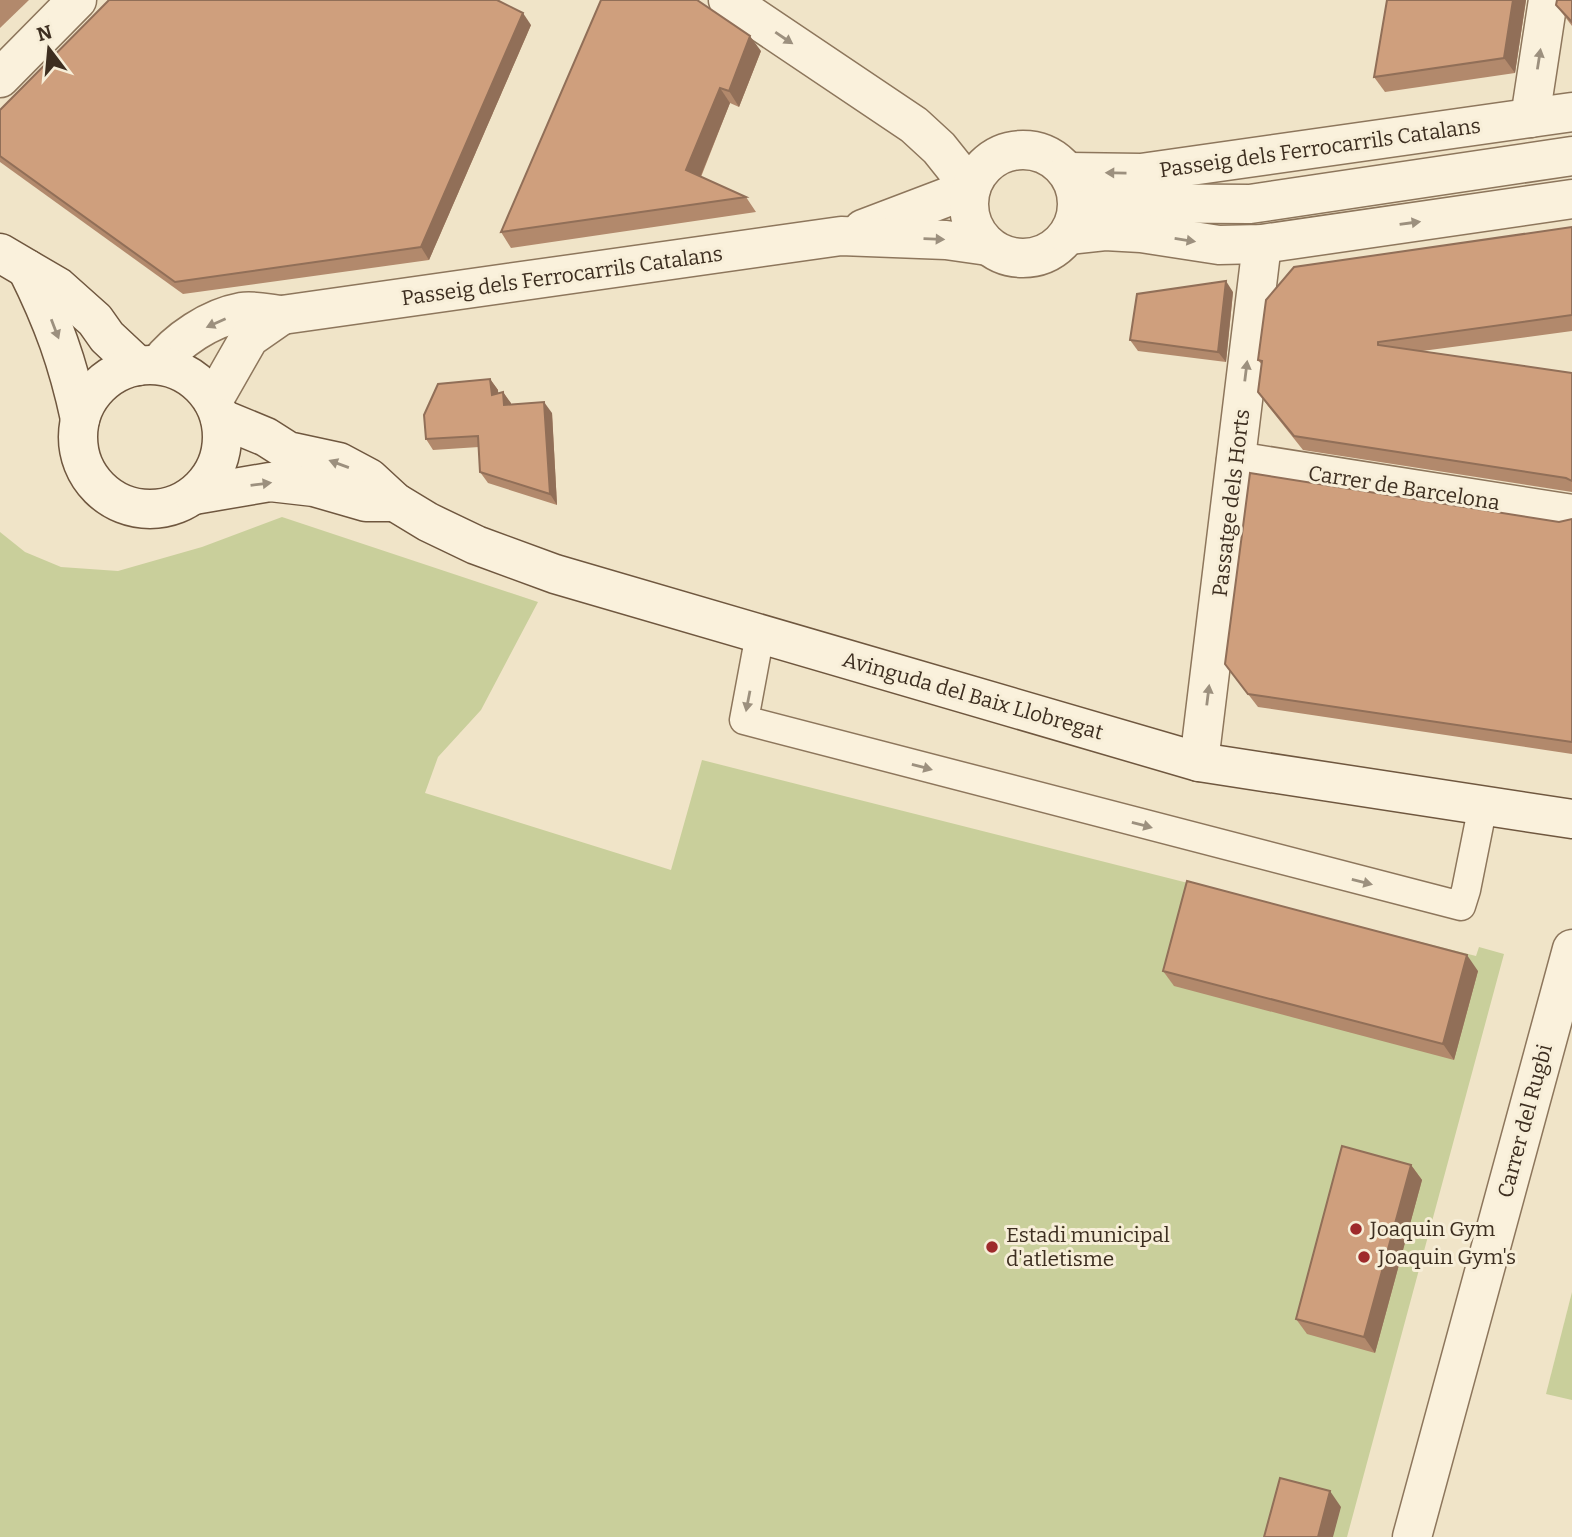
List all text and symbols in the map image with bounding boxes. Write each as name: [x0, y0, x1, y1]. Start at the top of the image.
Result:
north arrow: [14, 14, 84, 84]
text: N: [34, 20, 55, 46]
one-way arrow: [775, 31, 794, 44]
one-way arrow: [1534, 48, 1545, 70]
street label: Passeig dels Ferrocarrils Catalans: [1158, 113, 1482, 183]
one-way arrow: [1105, 167, 1127, 179]
one-way arrow: [1399, 217, 1421, 228]
one-way arrow: [923, 234, 945, 245]
one-way arrow: [1174, 235, 1196, 246]
street label: Passeig dels Ferrocarrils Catalans: [400, 241, 724, 311]
one-way arrow: [206, 317, 226, 329]
one-way arrow: [50, 319, 61, 340]
one-way arrow: [1241, 360, 1252, 382]
street label: Passatge dels Horts: [1207, 408, 1255, 598]
one-way arrow: [328, 458, 349, 469]
street label: Carrer de Barcelona: [1306, 460, 1502, 516]
one-way arrow: [251, 479, 273, 490]
street label: Avinguda del Baix Llobregat: [840, 646, 1107, 746]
one-way arrow: [1202, 683, 1213, 705]
one-way arrow: [742, 690, 753, 712]
one-way arrow: [911, 762, 933, 773]
one-way arrow: [1131, 820, 1153, 831]
one-way arrow: [1351, 877, 1373, 888]
street label: Carrer del Rugbi: [1492, 1041, 1558, 1201]
place label: Joaquin Gym: [1369, 1216, 1495, 1242]
marker: Joaquin Gym: [1348, 1221, 1364, 1237]
place label: Estadi municipal d'atletisme: [1006, 1222, 1170, 1272]
marker: Estadi municipal d'atletisme: [984, 1239, 1000, 1255]
place label: Joaquin Gym's: [1377, 1244, 1516, 1270]
marker: Joaquin Gym's: [1356, 1249, 1372, 1265]

